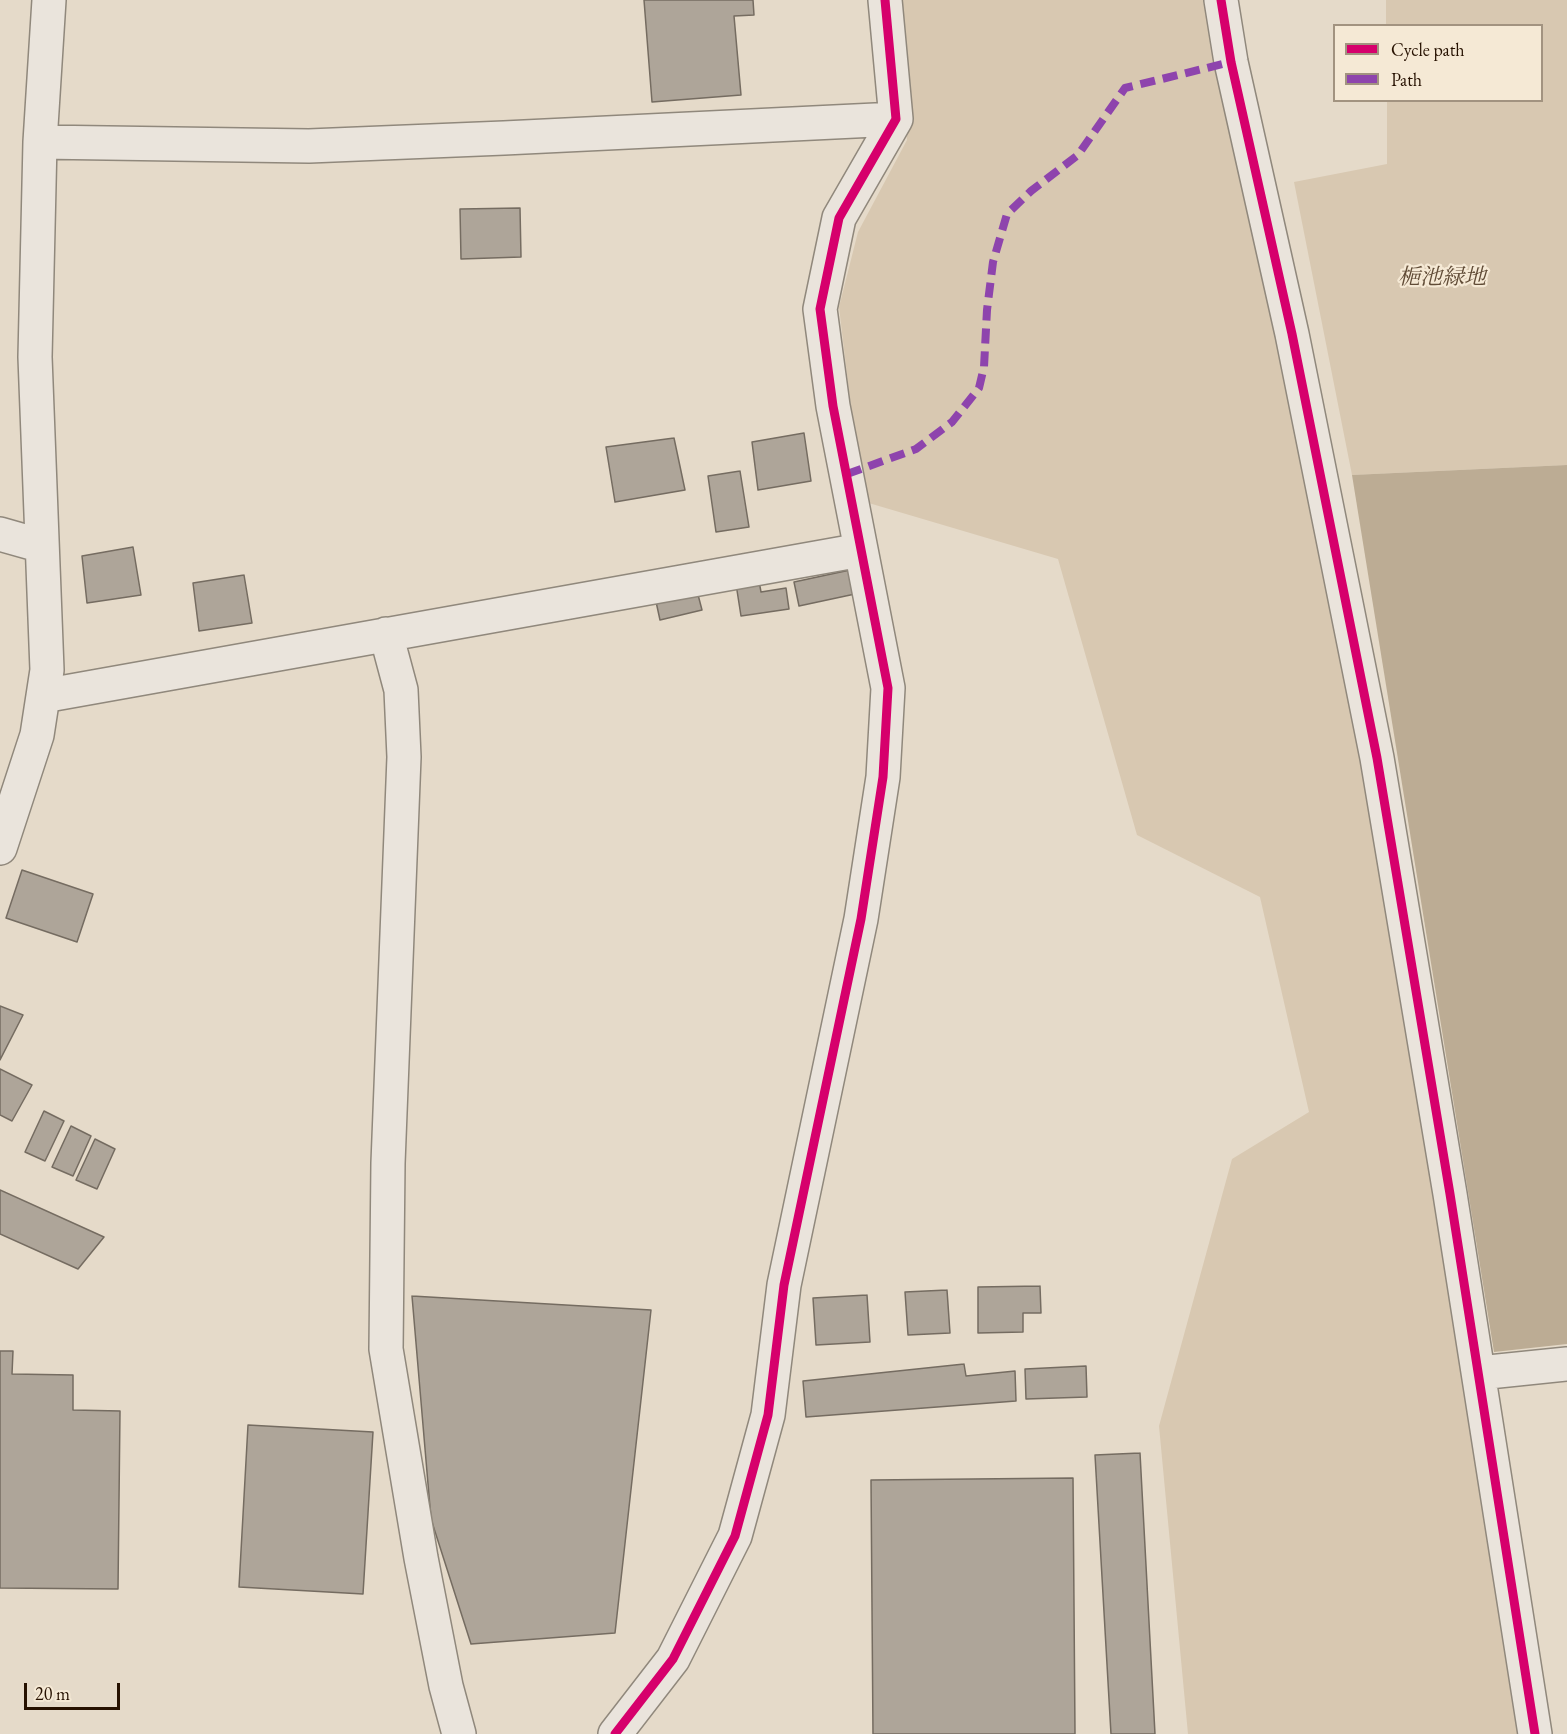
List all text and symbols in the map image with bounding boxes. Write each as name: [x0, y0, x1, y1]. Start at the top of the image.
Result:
legend: [1333, 24, 1543, 102]
text: Cycle path: [1391, 38, 1465, 61]
text: Path: [1391, 68, 1422, 91]
park label: 梔池緑地: [1398, 265, 1486, 291]
scale bar: [27, 1671, 123, 1709]
text: 20 m: [35, 1682, 70, 1705]

